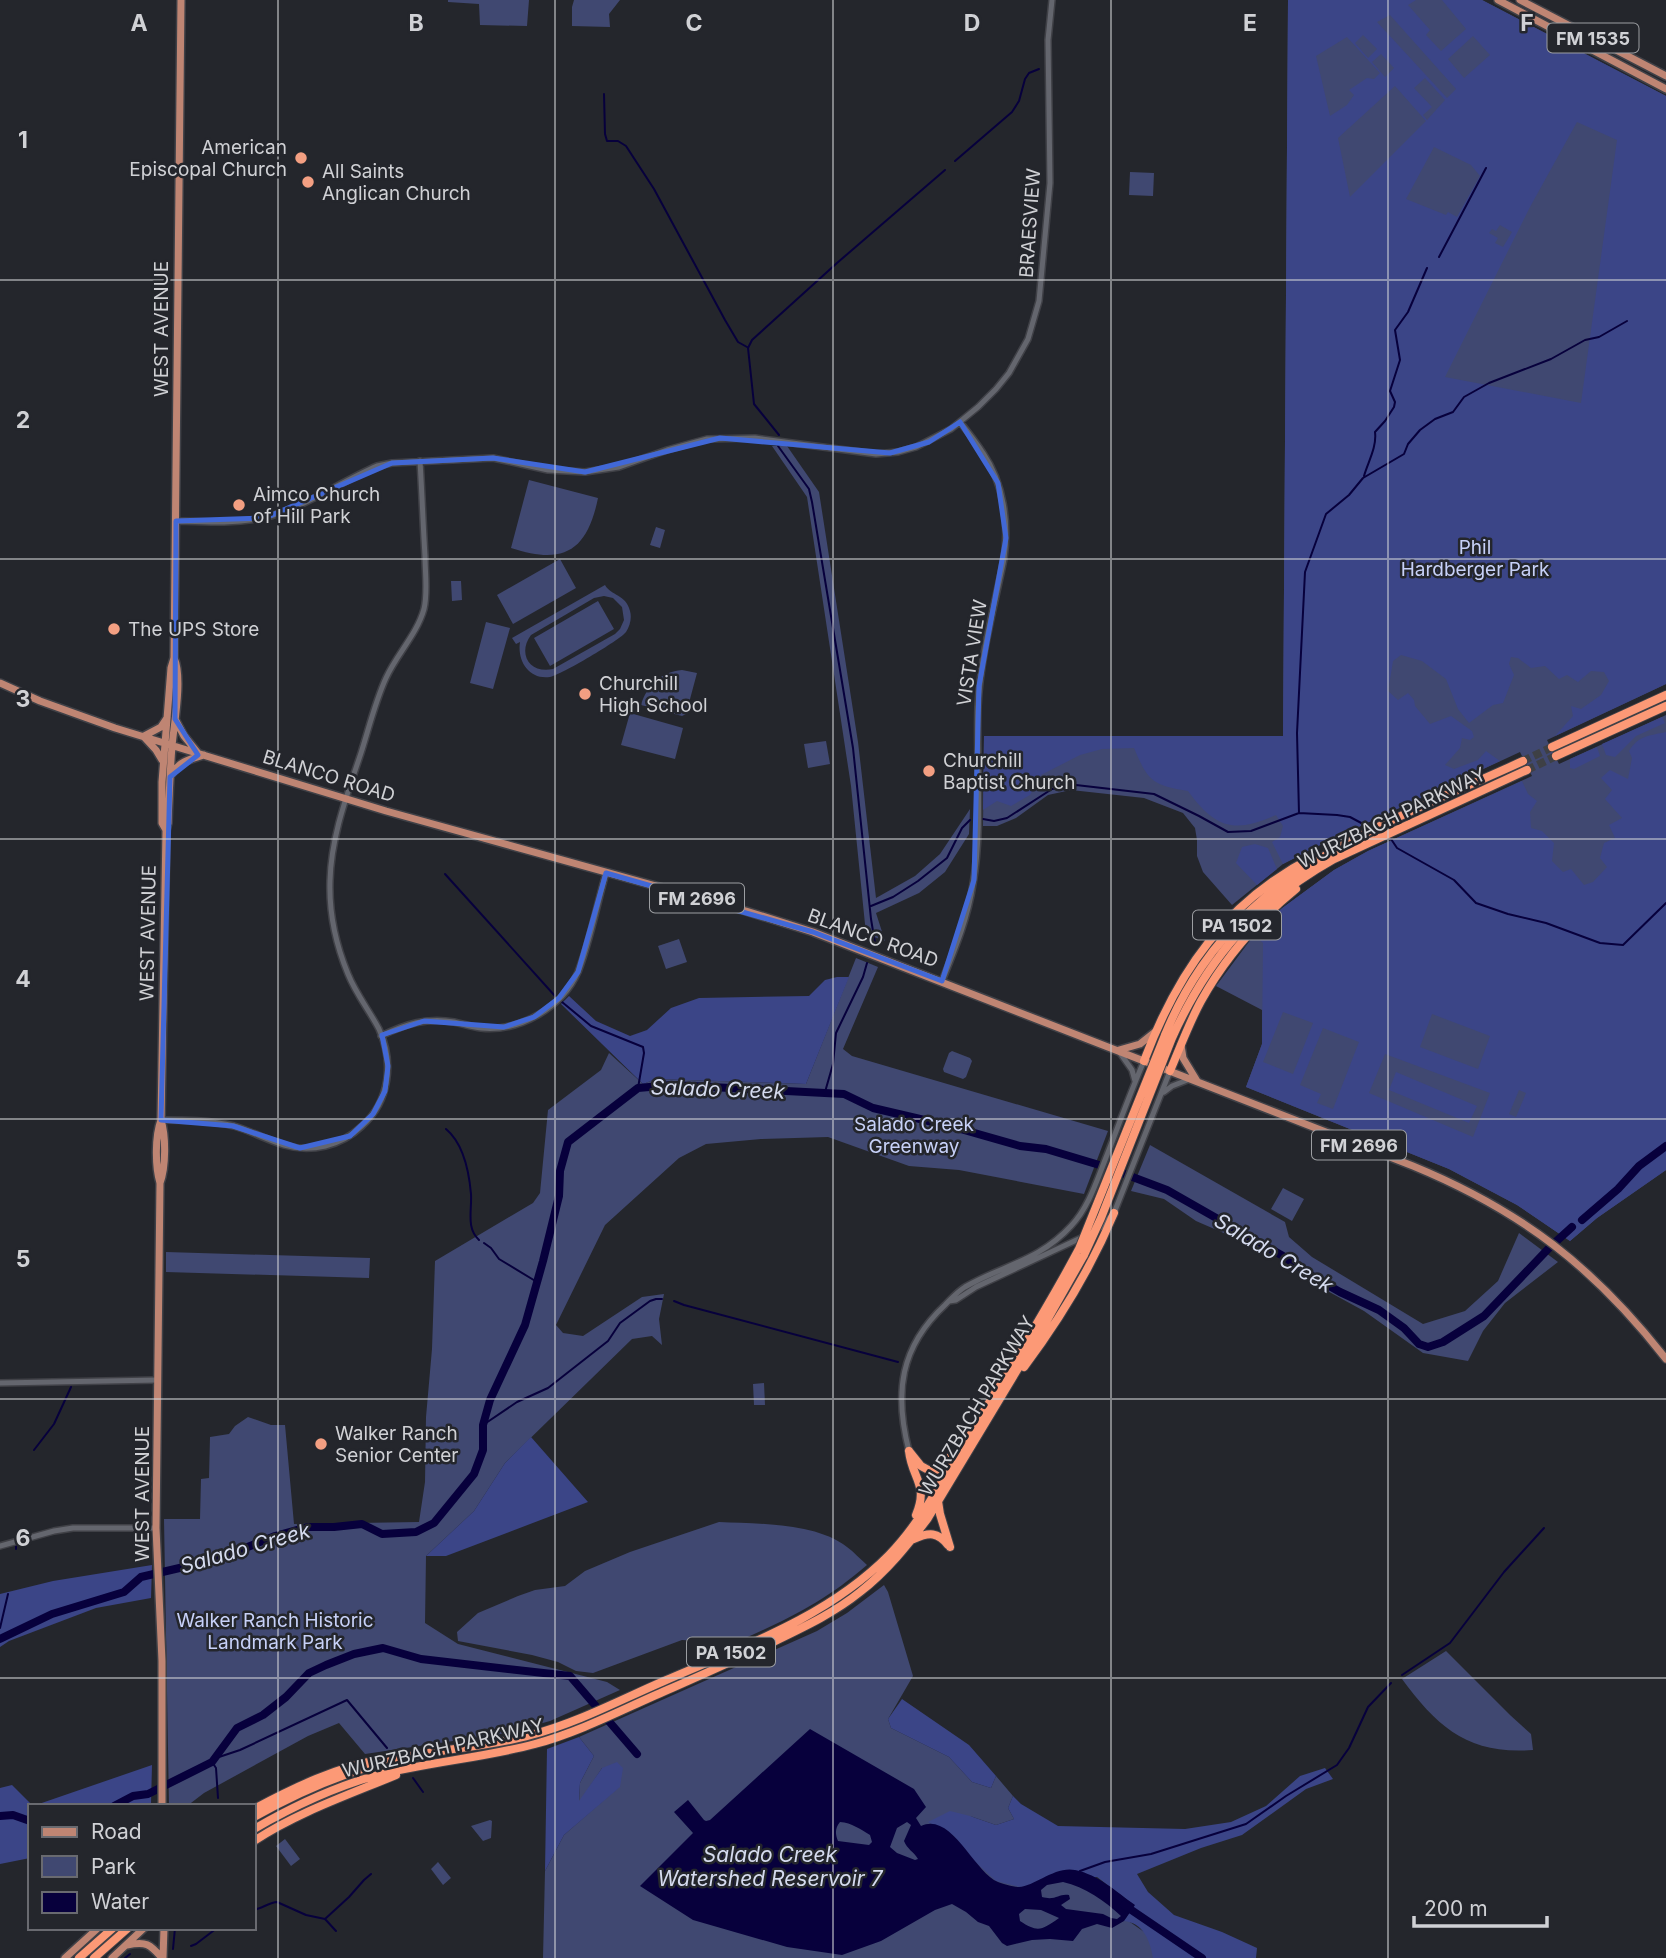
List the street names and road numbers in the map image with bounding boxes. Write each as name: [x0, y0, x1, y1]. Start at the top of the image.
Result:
road number: FM 1535: [1548, 24, 1638, 52]
street label: BRAESVIEW: [1015, 167, 1045, 279]
street label: WEST AVENUE: [150, 261, 173, 397]
street label: VISTA VIEW: [952, 598, 992, 708]
street label: BLANCO ROAD: [260, 745, 398, 807]
street label: WURZBACH PARKWAY: [1294, 762, 1490, 874]
street label: WEST AVENUE: [135, 865, 161, 1001]
road number: FM 2696: [650, 884, 744, 912]
street label: BLANCO ROAD: [805, 904, 941, 972]
road number: PA 1502: [1193, 910, 1281, 940]
road number: FM 2696: [1312, 1130, 1406, 1160]
street label: WURZBACH PARKWAY: [914, 1312, 1040, 1500]
street label: WEST AVENUE: [131, 1426, 154, 1562]
road number: PA 1502: [687, 1638, 775, 1666]
street label: WURZBACH PARKWAY: [340, 1714, 546, 1782]

